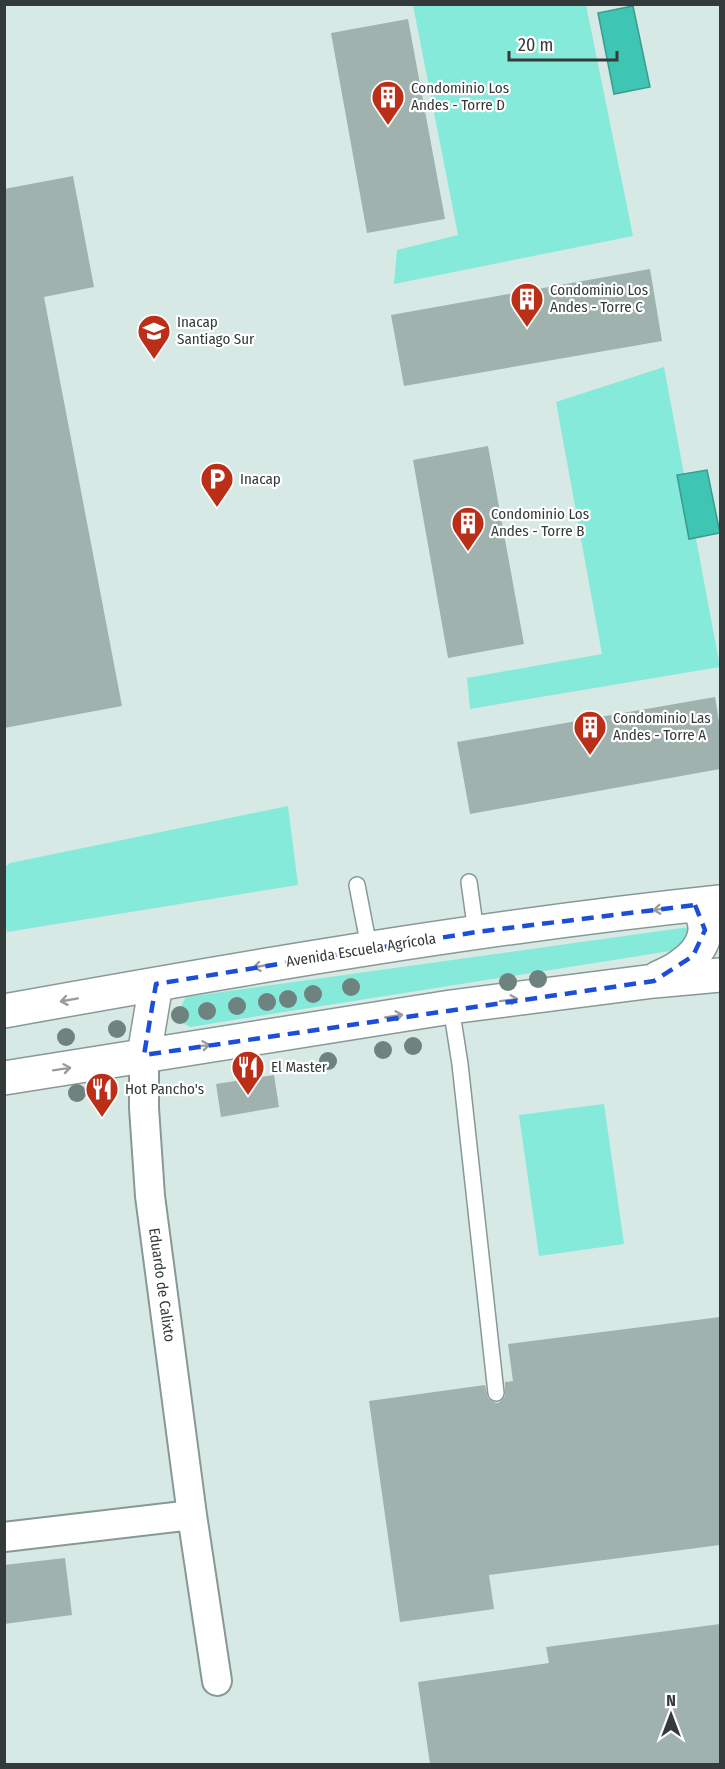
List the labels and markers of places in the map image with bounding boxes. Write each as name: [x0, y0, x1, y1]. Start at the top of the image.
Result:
building icon: Condominio Los Andes - Torre D: [370, 79, 406, 126]
place label: Condominio Los Andes - Torre D: [411, 79, 509, 114]
building icon: Condominio Los Andes - Torre C: [509, 281, 545, 328]
place label: Condominio Los Andes - Torre C: [550, 281, 648, 316]
school or university icon: Inacap Santiago Sur: [136, 313, 172, 360]
place label: Inacap Santiago Sur: [177, 313, 255, 348]
parking icon: Inacap: [199, 461, 235, 508]
place label: Inacap: [240, 470, 281, 488]
building icon: Condominio Los Andes - Torre B: [450, 505, 486, 552]
place label: Condominio Los Andes - Torre B: [491, 505, 589, 540]
building icon: Condominio Las Andes - Torre A: [572, 709, 608, 756]
place label: Condominio Las Andes - Torre A: [613, 709, 711, 744]
restaurant icon: El Master: [230, 1049, 266, 1096]
place label: El Master: [271, 1058, 328, 1076]
restaurant icon: Hot Pancho's: [84, 1071, 120, 1118]
place label: Hot Pancho's: [125, 1080, 204, 1098]

